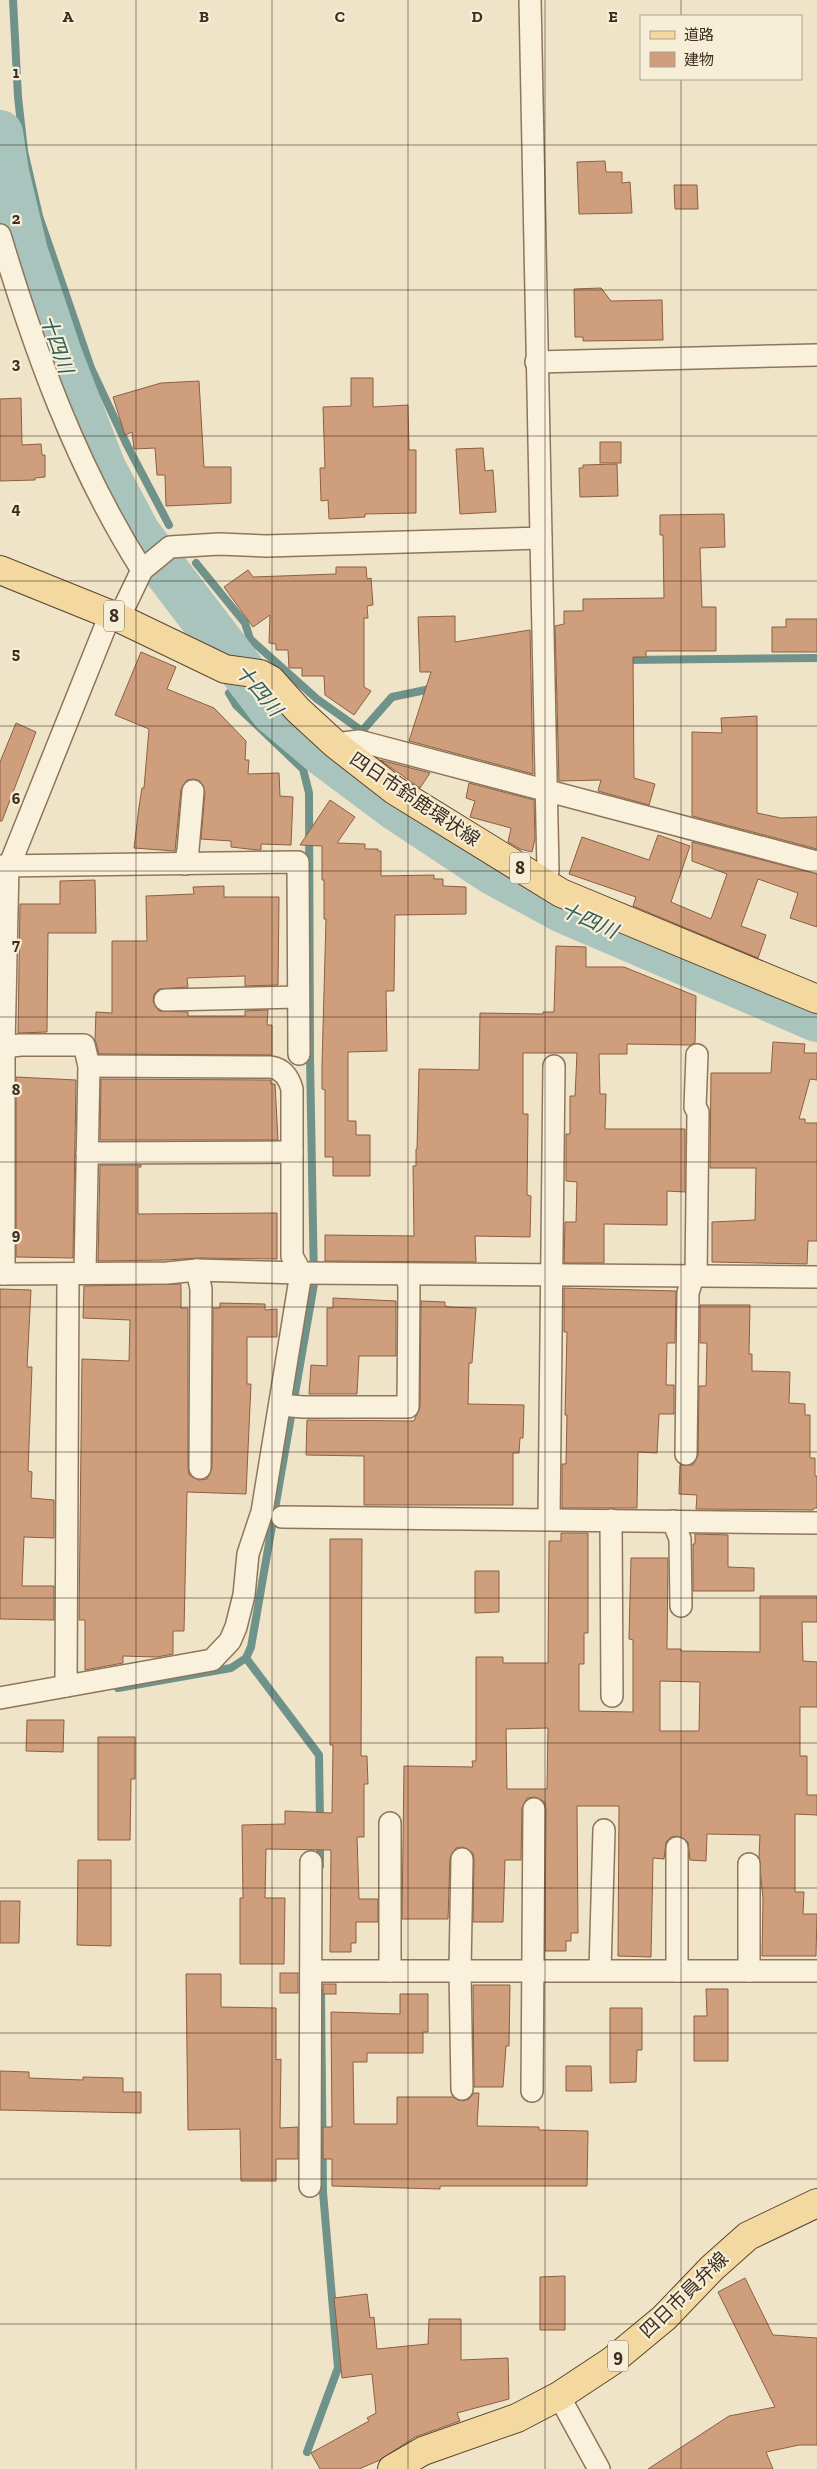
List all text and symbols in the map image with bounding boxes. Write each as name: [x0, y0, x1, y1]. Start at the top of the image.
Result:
text: A: [63, 7, 74, 26]
text: B: [199, 7, 209, 26]
text: C: [335, 7, 345, 26]
text: D: [471, 7, 483, 26]
text: E: [608, 7, 618, 26]
legend: [640, 15, 802, 80]
text: 道路: [684, 26, 714, 44]
text: 建物: [684, 51, 714, 69]
text: 1: [13, 63, 20, 82]
text: 2: [12, 209, 21, 228]
water label: 十四川: [36, 312, 79, 378]
text: 3: [12, 354, 21, 373]
text: 4: [11, 499, 21, 518]
road number: 8: [104, 600, 124, 632]
text: 5: [12, 644, 20, 663]
water label: 十四川: [231, 659, 289, 722]
street label: 四日市鈴鹿環状線: [346, 747, 484, 851]
text: 6: [12, 789, 21, 808]
road number: 8: [510, 852, 530, 884]
water label: 十四川: [557, 897, 623, 944]
text: 7: [12, 935, 20, 954]
text: 8: [12, 1080, 21, 1099]
text: 9: [12, 1225, 21, 1244]
street label: 四日市員弁線: [635, 2247, 733, 2343]
road number: 9: [608, 2340, 628, 2372]

